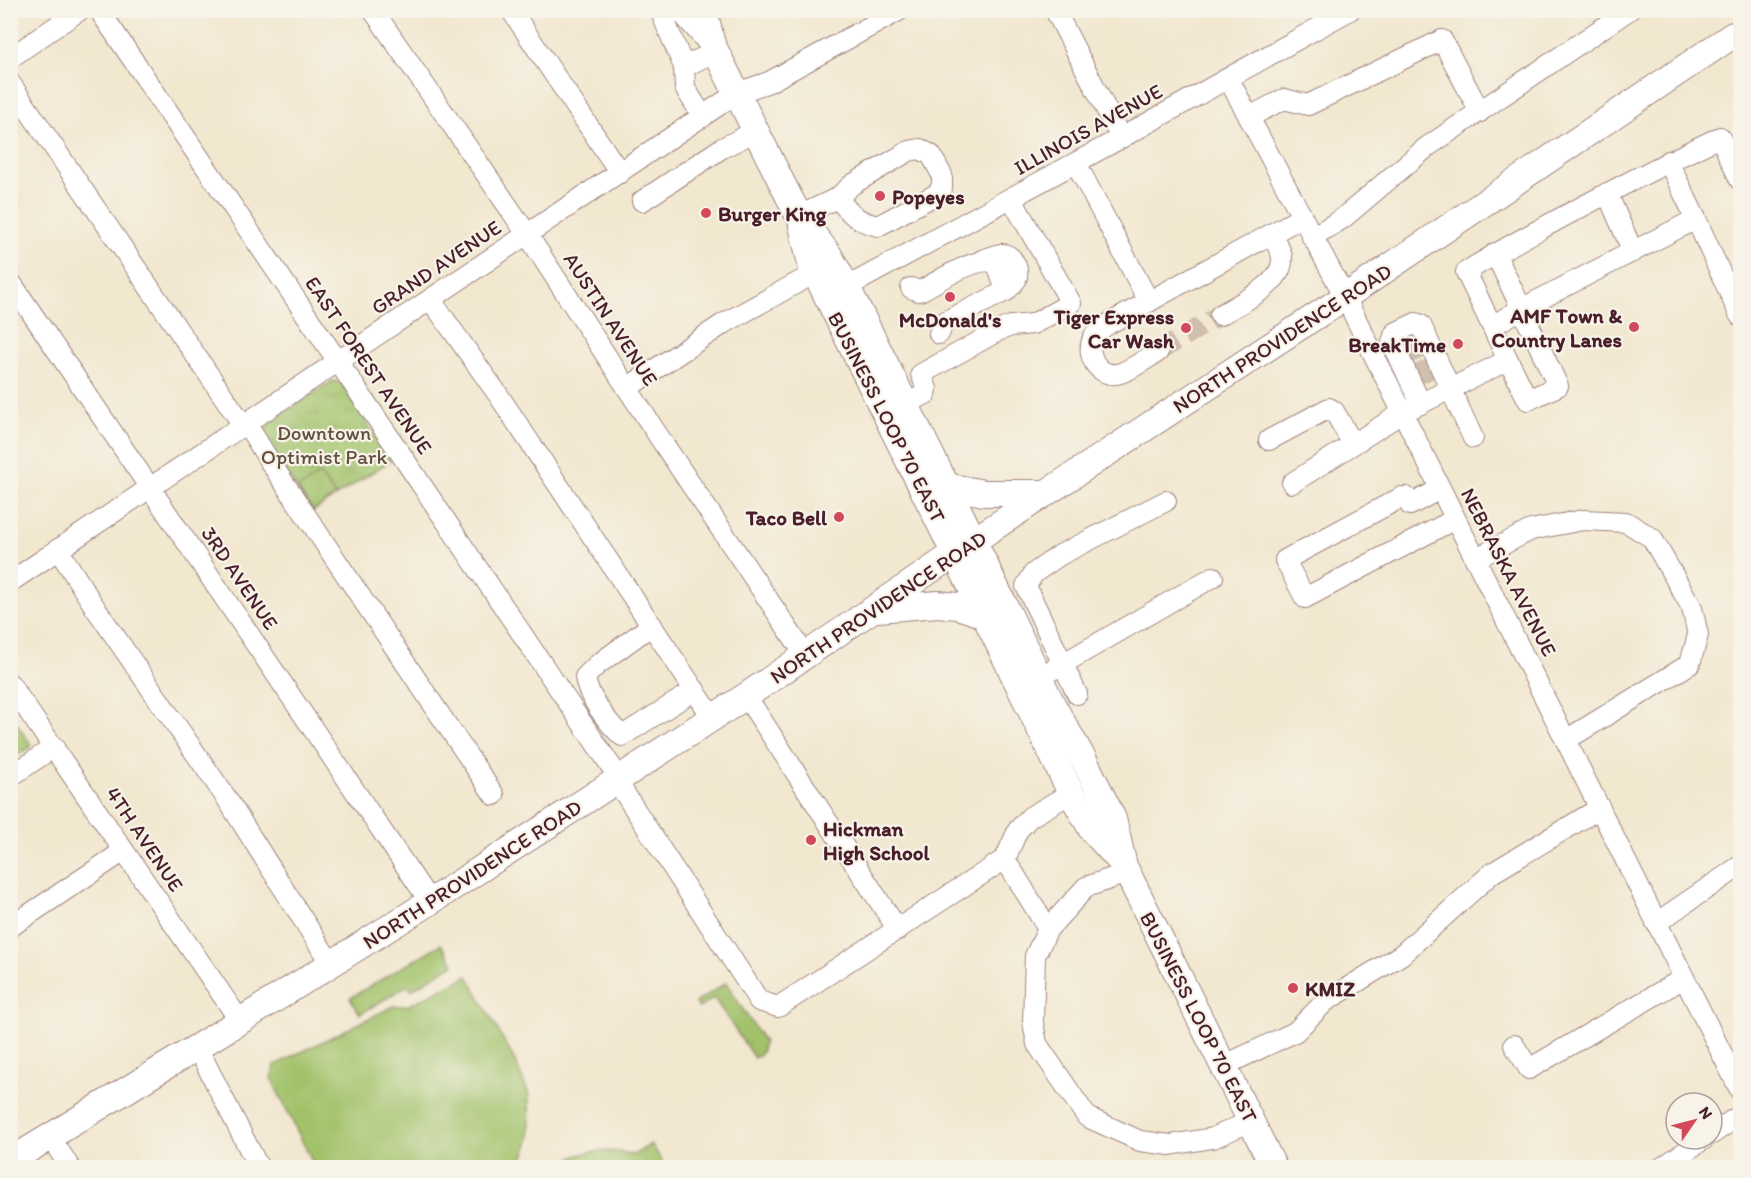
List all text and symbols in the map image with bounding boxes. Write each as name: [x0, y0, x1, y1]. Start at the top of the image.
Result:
street label: ILLINOIS AVENUE: [1010, 78, 1167, 180]
place label: Popeyes: [892, 184, 965, 210]
marker: Popeyes: [873, 189, 887, 203]
place label: Burger King: [718, 201, 827, 227]
marker: Burger King: [699, 206, 713, 220]
street label: GRAND AVENUE: [366, 214, 506, 320]
street label: AUSTIN AVENUE: [559, 248, 663, 390]
street label: NORTH PROVIDENCE ROAD: [1168, 258, 1396, 418]
street label: EAST FOREST AVENUE: [300, 271, 438, 459]
marker: McDonald's: [943, 290, 957, 304]
place label: AMF Town & Country Lanes: [1491, 303, 1622, 353]
place label: Tiger Express Car Wash: [1053, 304, 1175, 353]
street label: BUSINESS LOOP 70 EAST: [823, 307, 951, 527]
place label: McDonald's: [899, 307, 1001, 332]
marker: AMF Town & Country Lanes: [1627, 320, 1641, 334]
marker: Tiger Express Car Wash: [1179, 321, 1193, 335]
place label: BreakTime: [1348, 332, 1446, 357]
marker: BreakTime: [1451, 337, 1465, 351]
park label: Downtown Optimist Park: [261, 420, 387, 469]
street label: NEBRASKA AVENUE: [1456, 484, 1562, 660]
place label: Taco Bell: [745, 505, 828, 530]
marker: Taco Bell: [832, 510, 846, 524]
street label: 3RD AVENUE: [196, 522, 284, 634]
street label: NORTH PROVIDENCE ROAD: [765, 525, 991, 689]
street label: 4TH AVENUE: [101, 782, 189, 896]
street label: NORTH PROVIDENCE ROAD: [358, 794, 586, 954]
place label: Hickman High School: [823, 816, 931, 866]
marker: Hickman High School: [804, 833, 818, 847]
street label: BUSINESS LOOP 70 EAST: [1135, 907, 1263, 1127]
place label: KMIZ: [1305, 976, 1356, 1001]
marker: KMIZ: [1286, 981, 1300, 995]
north arrow: [1664, 1091, 1724, 1151]
text: N: [1695, 1103, 1717, 1123]

